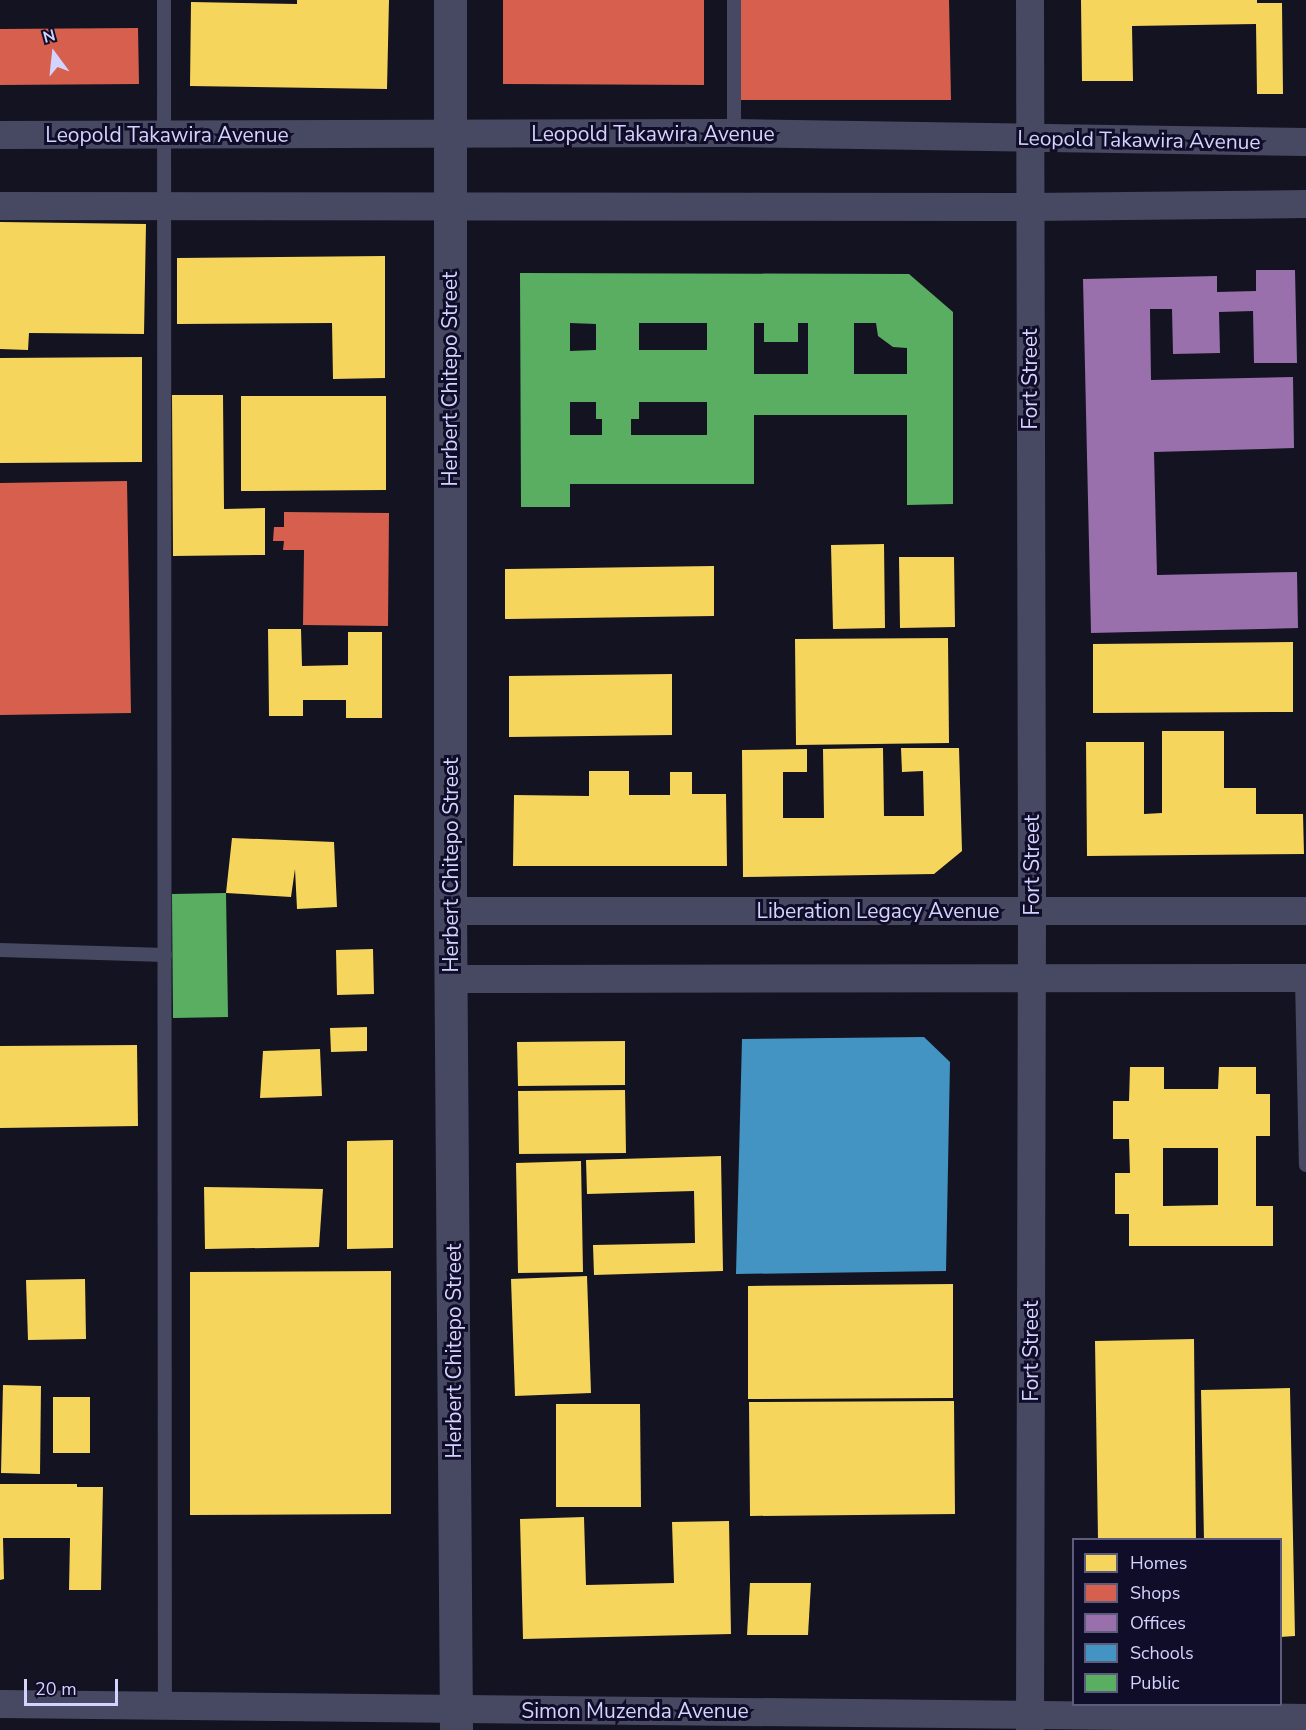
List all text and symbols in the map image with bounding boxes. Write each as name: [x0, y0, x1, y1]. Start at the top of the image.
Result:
north arrow: [24, 24, 84, 84]
text: N: [41, 24, 58, 49]
street label: Leopold Takawira Avenue: [531, 121, 775, 147]
street label: Leopold Takawira Avenue: [45, 122, 289, 148]
street label: Leopold Takawira Avenue: [1017, 125, 1261, 155]
street label: Herbert Chitepo Street: [437, 272, 463, 486]
street label: Fort Street: [1017, 329, 1043, 429]
street label: Herbert Chitepo Street: [438, 758, 464, 972]
street label: Fort Street: [1019, 815, 1045, 915]
street label: Liberation Legacy Avenue: [757, 898, 999, 924]
street label: Herbert Chitepo Street: [441, 1244, 467, 1458]
street label: Fort Street: [1018, 1301, 1044, 1401]
legend: [1072, 1538, 1282, 1706]
text: Homes: [1130, 1551, 1187, 1575]
text: Shops: [1130, 1581, 1180, 1605]
text: Offices: [1130, 1611, 1186, 1635]
text: Schools: [1130, 1641, 1194, 1665]
scale bar: [27, 1667, 122, 1705]
text: Public: [1130, 1671, 1180, 1695]
text: 20 m: [35, 1677, 77, 1701]
street label: Simon Muzenda Avenue: [521, 1698, 749, 1724]

